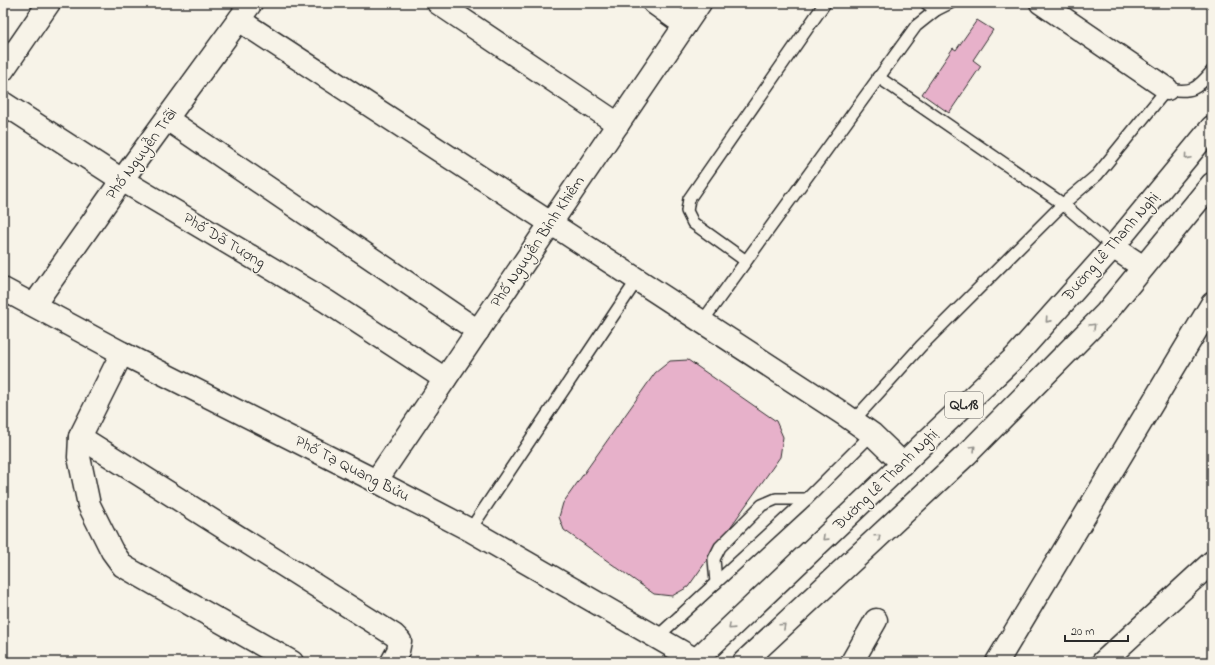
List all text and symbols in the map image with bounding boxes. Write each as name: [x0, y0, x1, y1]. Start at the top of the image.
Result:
street label: Phố Nguyễn Trãi: [100, 103, 184, 205]
one-way arrow: [1185, 153, 1192, 160]
street label: Phố Nguyễn Bỉnh Khiêm: [485, 171, 591, 313]
street label: Đường Lê Thanh Nghị: [1056, 187, 1165, 308]
street label: Phố Dã Tượng: [178, 207, 270, 275]
one-way arrow: [1045, 315, 1053, 323]
one-way arrow: [1089, 323, 1096, 330]
road number: QL.18: [945, 392, 983, 418]
street label: Đường Lê Thanh Nghị: [827, 423, 944, 537]
street label: Phố Tạ Quang Bửu: [290, 430, 414, 508]
one-way arrow: [968, 445, 976, 453]
one-way arrow: [822, 533, 830, 541]
one-way arrow: [873, 534, 881, 542]
scale bar: [1065, 617, 1128, 643]
one-way arrow: [728, 623, 736, 630]
one-way arrow: [778, 623, 786, 631]
text: 20 m: [1071, 623, 1094, 641]

